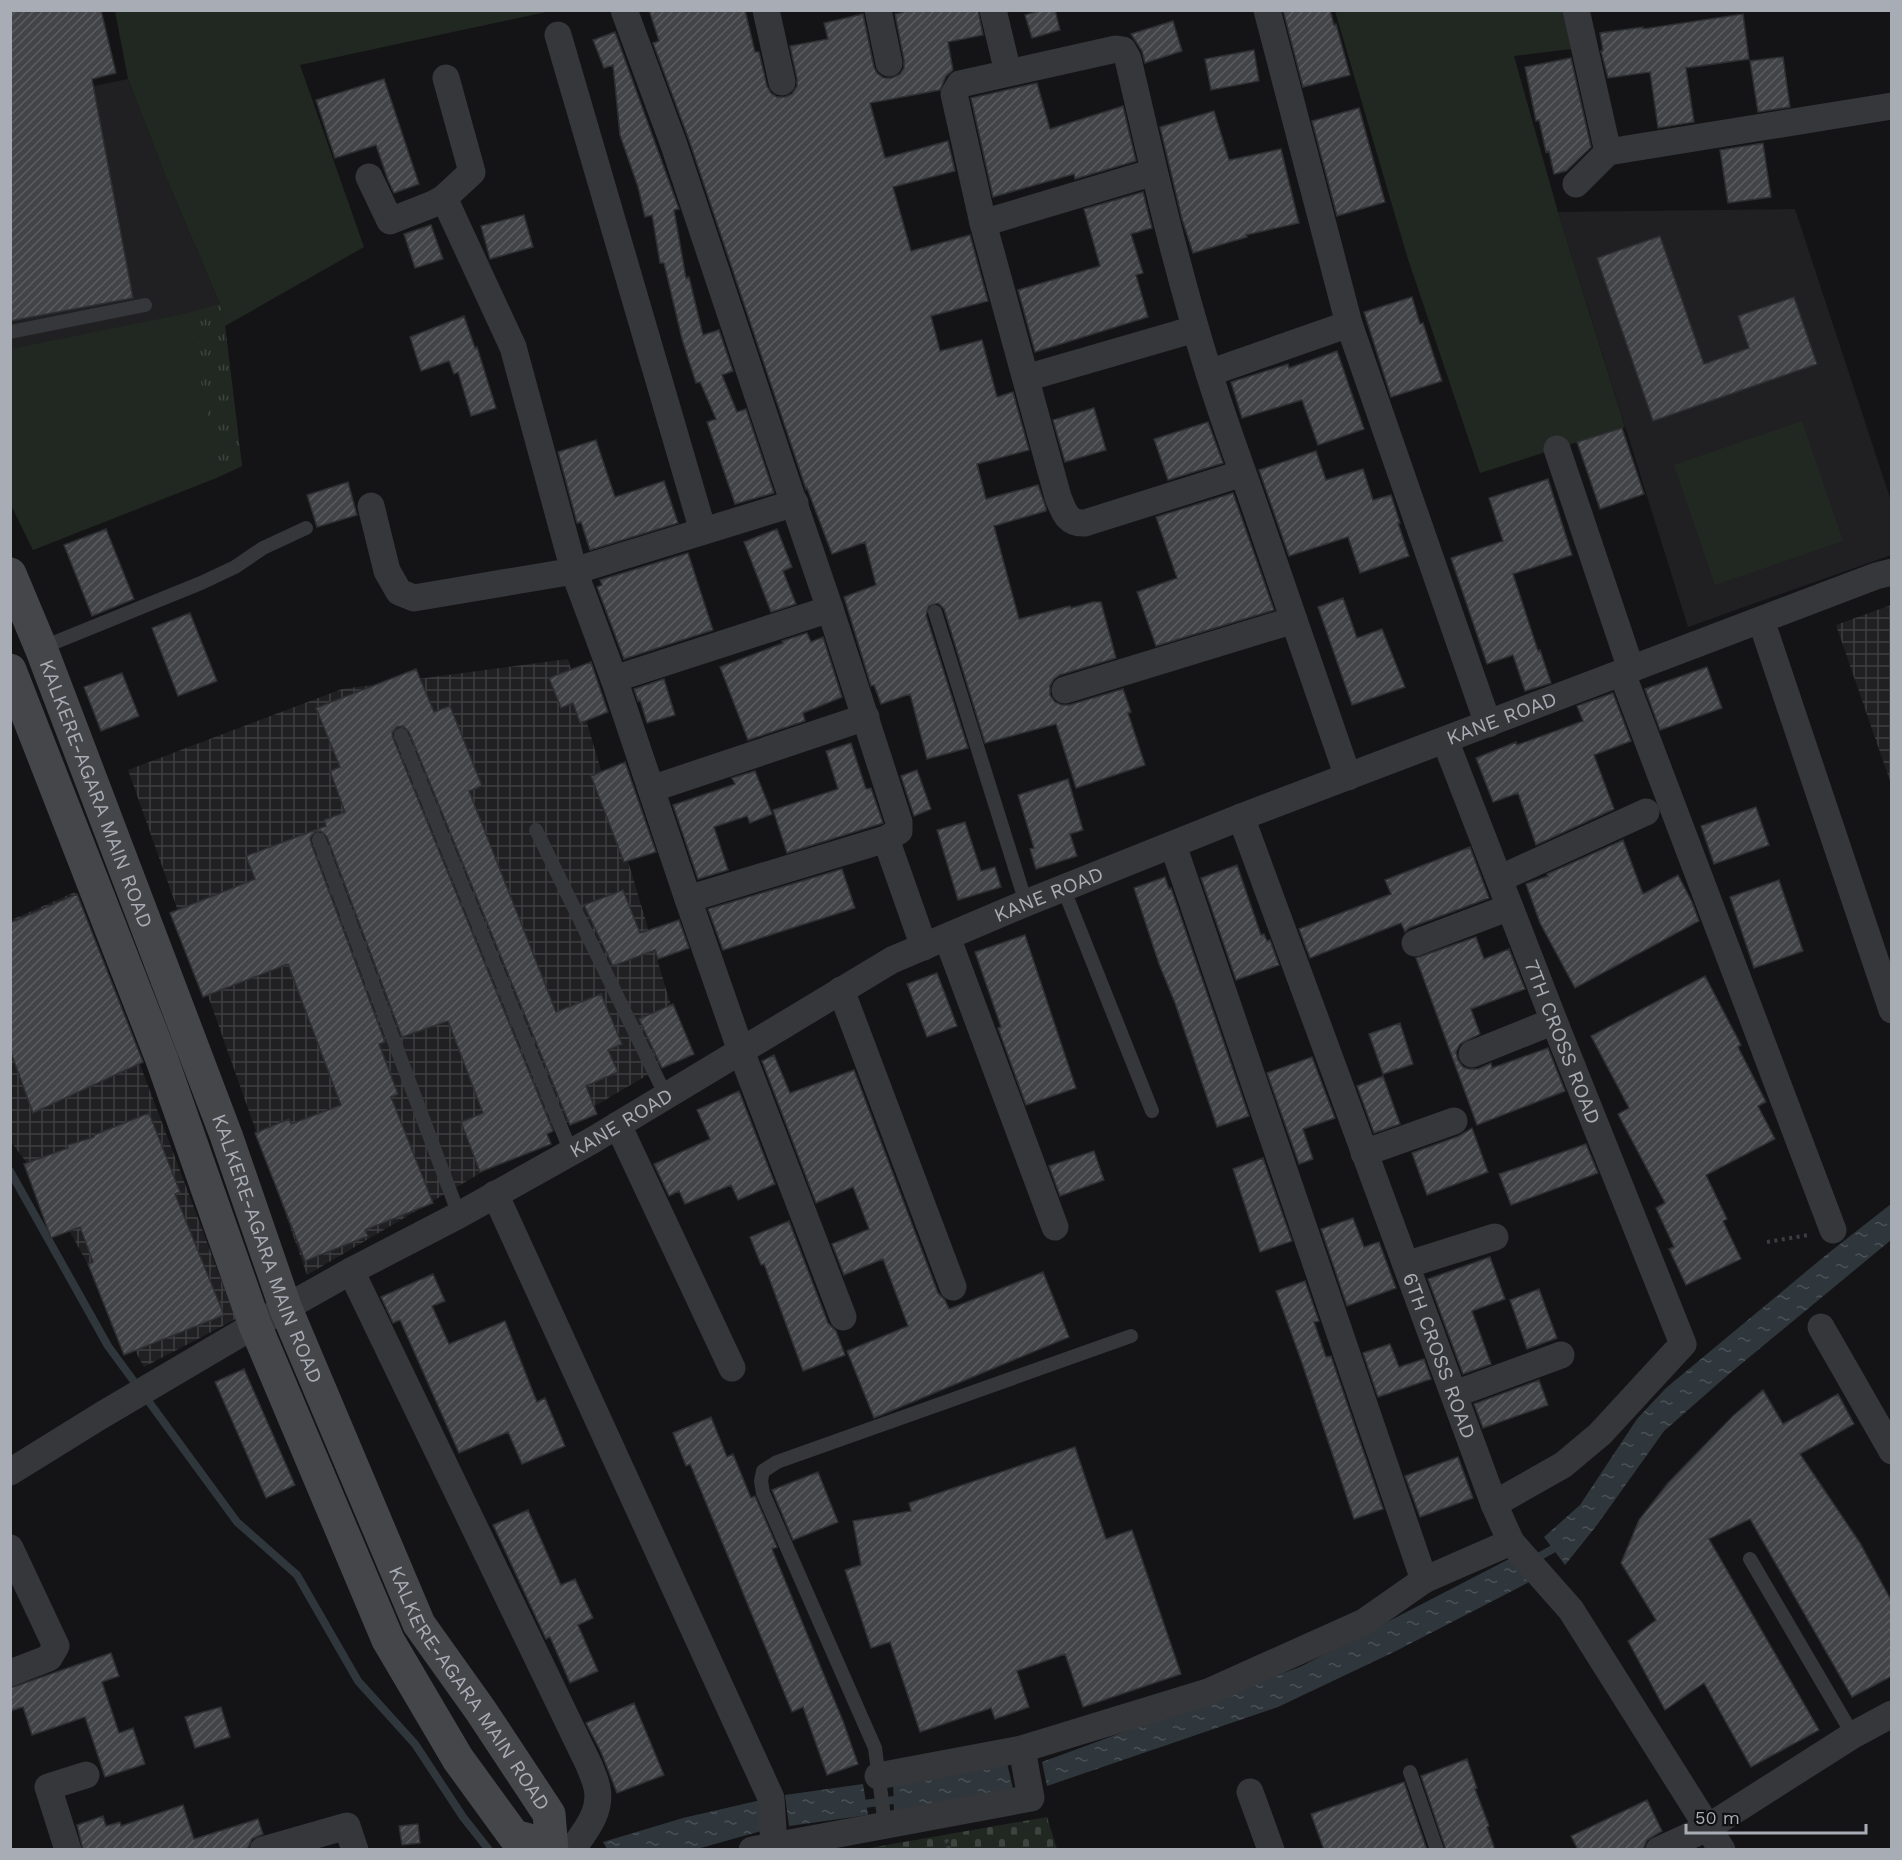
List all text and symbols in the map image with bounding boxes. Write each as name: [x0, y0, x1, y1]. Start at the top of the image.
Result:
street label: KALKERE-AGARA MAIN ROAD: [34, 656, 158, 931]
street label: KANE ROAD: [1443, 686, 1560, 750]
street label: KANE ROAD: [990, 861, 1107, 927]
street label: 7TH CROSS ROAD: [1519, 956, 1606, 1127]
street label: KANE ROAD: [565, 1083, 677, 1163]
street label: KALKERE-AGARA MAIN ROAD: [207, 1110, 328, 1387]
street label: 6TH CROSS ROAD: [1398, 1269, 1481, 1442]
street label: KALKERE-AGARA MAIN ROAD: [384, 1562, 555, 1815]
scale bar: [1686, 1797, 1866, 1835]
text: 50 m: [1695, 1807, 1740, 1828]

